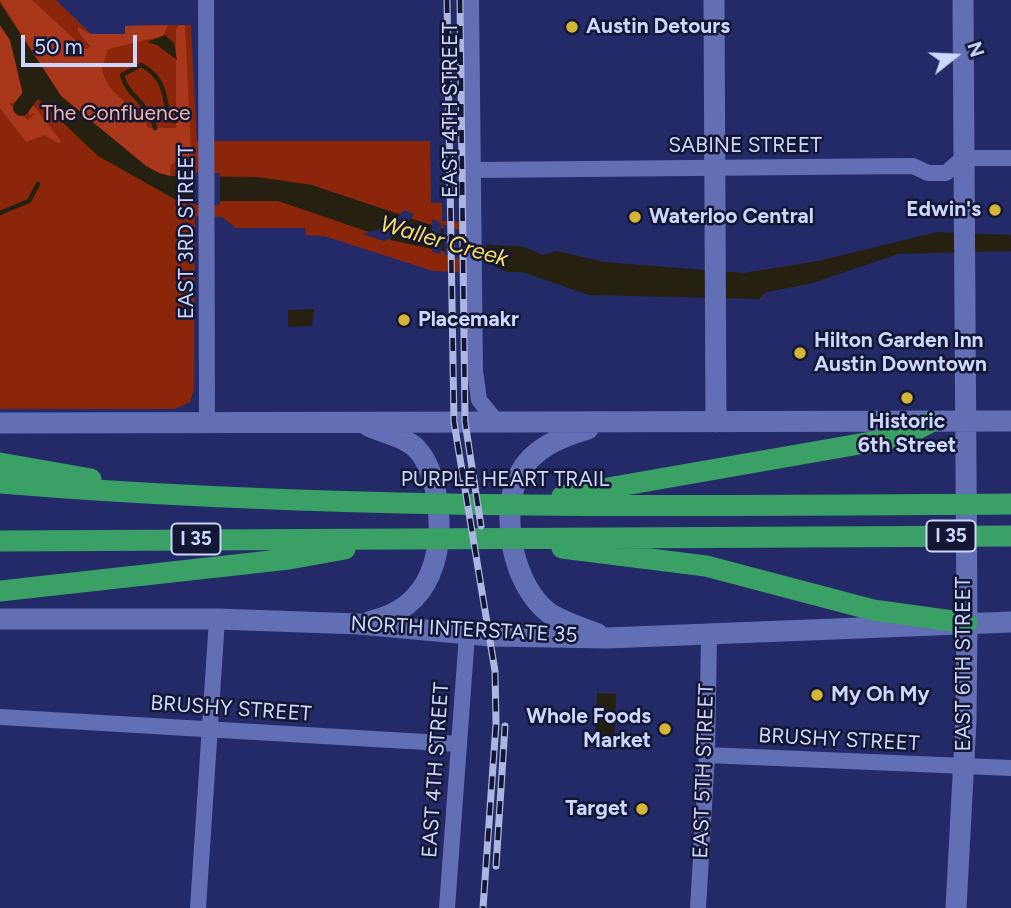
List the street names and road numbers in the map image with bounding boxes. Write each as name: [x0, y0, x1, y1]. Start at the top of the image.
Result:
street label: EAST 4TH STREET: [438, 22, 464, 198]
street label: SABINE STREET: [668, 133, 822, 159]
street label: EAST 3RD STREET: [174, 145, 200, 319]
street label: PURPLE HEART TRAIL: [401, 467, 609, 493]
road number: I 35: [926, 520, 976, 552]
road number: I 35: [172, 524, 220, 554]
street label: EAST 6TH STREET: [951, 577, 977, 751]
street label: NORTH INTERSTATE 35: [350, 611, 578, 649]
street label: EAST 4TH STREET: [417, 681, 455, 859]
street label: EAST 5TH STREET: [688, 683, 720, 859]
street label: BRUSHY STREET: [150, 691, 312, 727]
street label: BRUSHY STREET: [758, 723, 920, 757]

